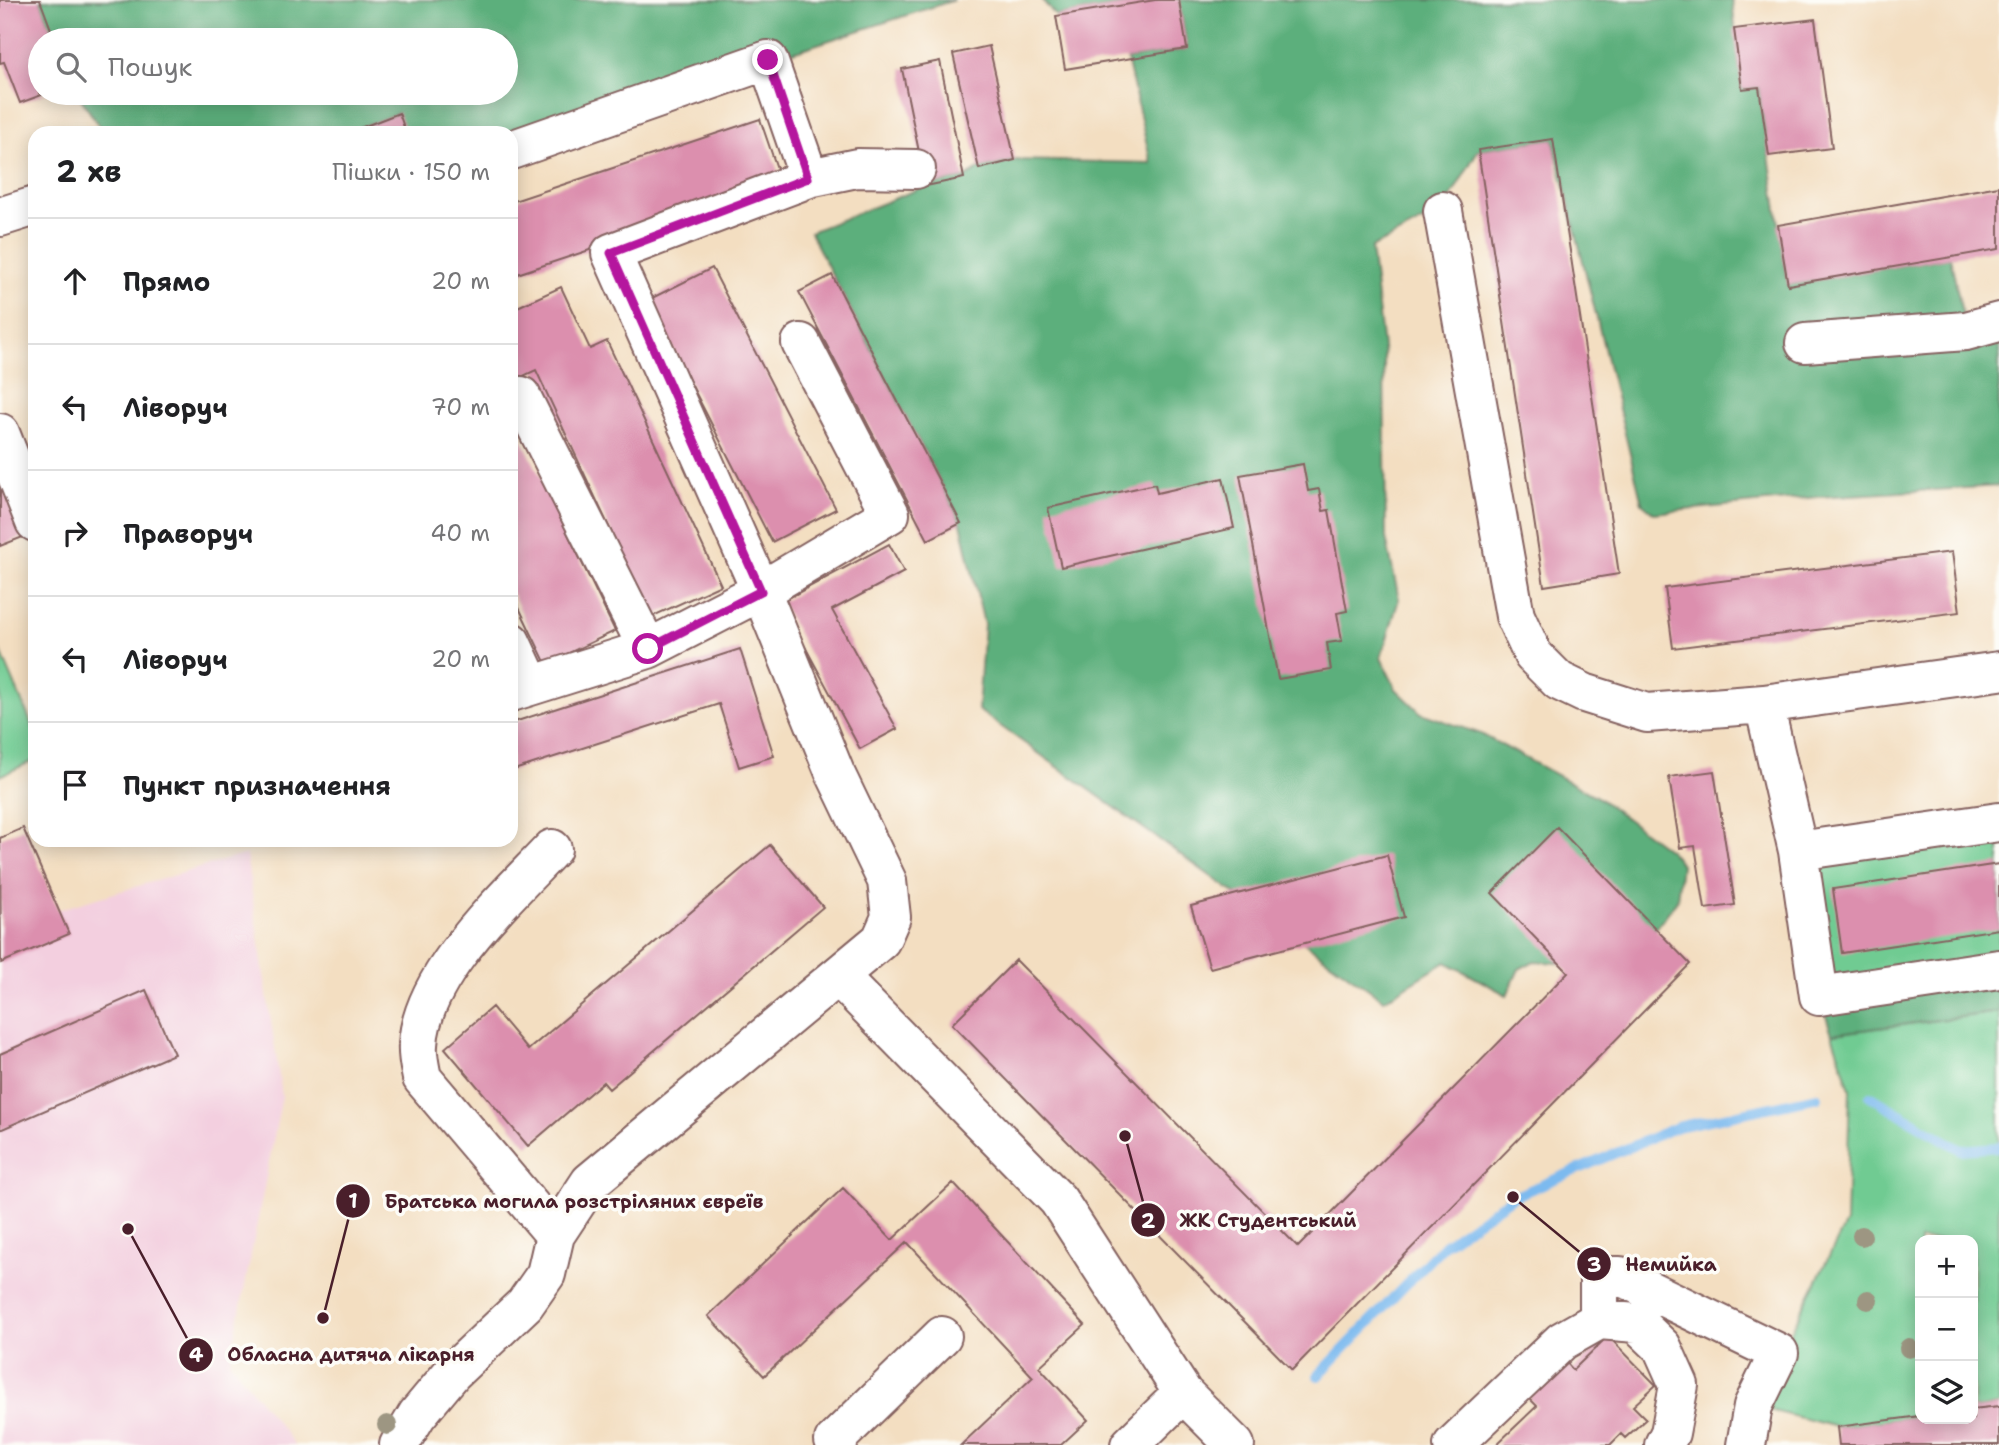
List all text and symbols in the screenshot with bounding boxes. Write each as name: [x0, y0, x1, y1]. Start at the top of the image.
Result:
search box: [28, 28, 518, 105]
route end: [752, 44, 783, 75]
icon: search: [52, 48, 90, 86]
text: Пошук: [108, 49, 192, 84]
text: 2 хв: [56, 151, 121, 192]
text: Пішки · 150 m: [332, 157, 490, 187]
icon: ahead: [56, 262, 94, 300]
text: Прямо: [123, 264, 211, 299]
text: 20 m: [431, 266, 490, 296]
icon: left: [56, 388, 94, 426]
text: Ліворуч: [123, 390, 228, 425]
text: 70 m: [431, 392, 490, 422]
icon: right: [56, 514, 94, 552]
text: Праворуч: [123, 516, 253, 551]
text: 40 m: [430, 518, 490, 548]
route start: [632, 633, 663, 664]
icon: left: [56, 640, 94, 678]
text: Ліворуч: [123, 642, 228, 677]
text: 20 m: [431, 644, 490, 674]
icon: arrive: [56, 766, 94, 804]
text: Пункт призначення: [123, 768, 391, 803]
callout: Братська могила розстріляних євреїв: [335, 1181, 777, 1221]
text: 1: [348, 1187, 358, 1215]
text: Братська могила розстріляних євреїв: [385, 1189, 764, 1214]
callout: ЖК Студентський: [1131, 1200, 1371, 1240]
text: 2: [1141, 1207, 1156, 1235]
text: ЖК Студентський: [1180, 1208, 1356, 1233]
map controls: [1915, 1235, 1978, 1424]
button: +: [1915, 1235, 1978, 1298]
callout: Немийка: [1576, 1244, 1731, 1284]
text: 3: [1587, 1251, 1601, 1279]
text: Немийка: [1625, 1252, 1717, 1277]
button: −: [1915, 1298, 1978, 1361]
callout: Обласна дитяча лікарня: [178, 1335, 489, 1375]
text: 4: [189, 1341, 204, 1369]
text: Обласна дитяча лікарня: [227, 1342, 475, 1367]
button: layers: [1915, 1361, 1978, 1424]

